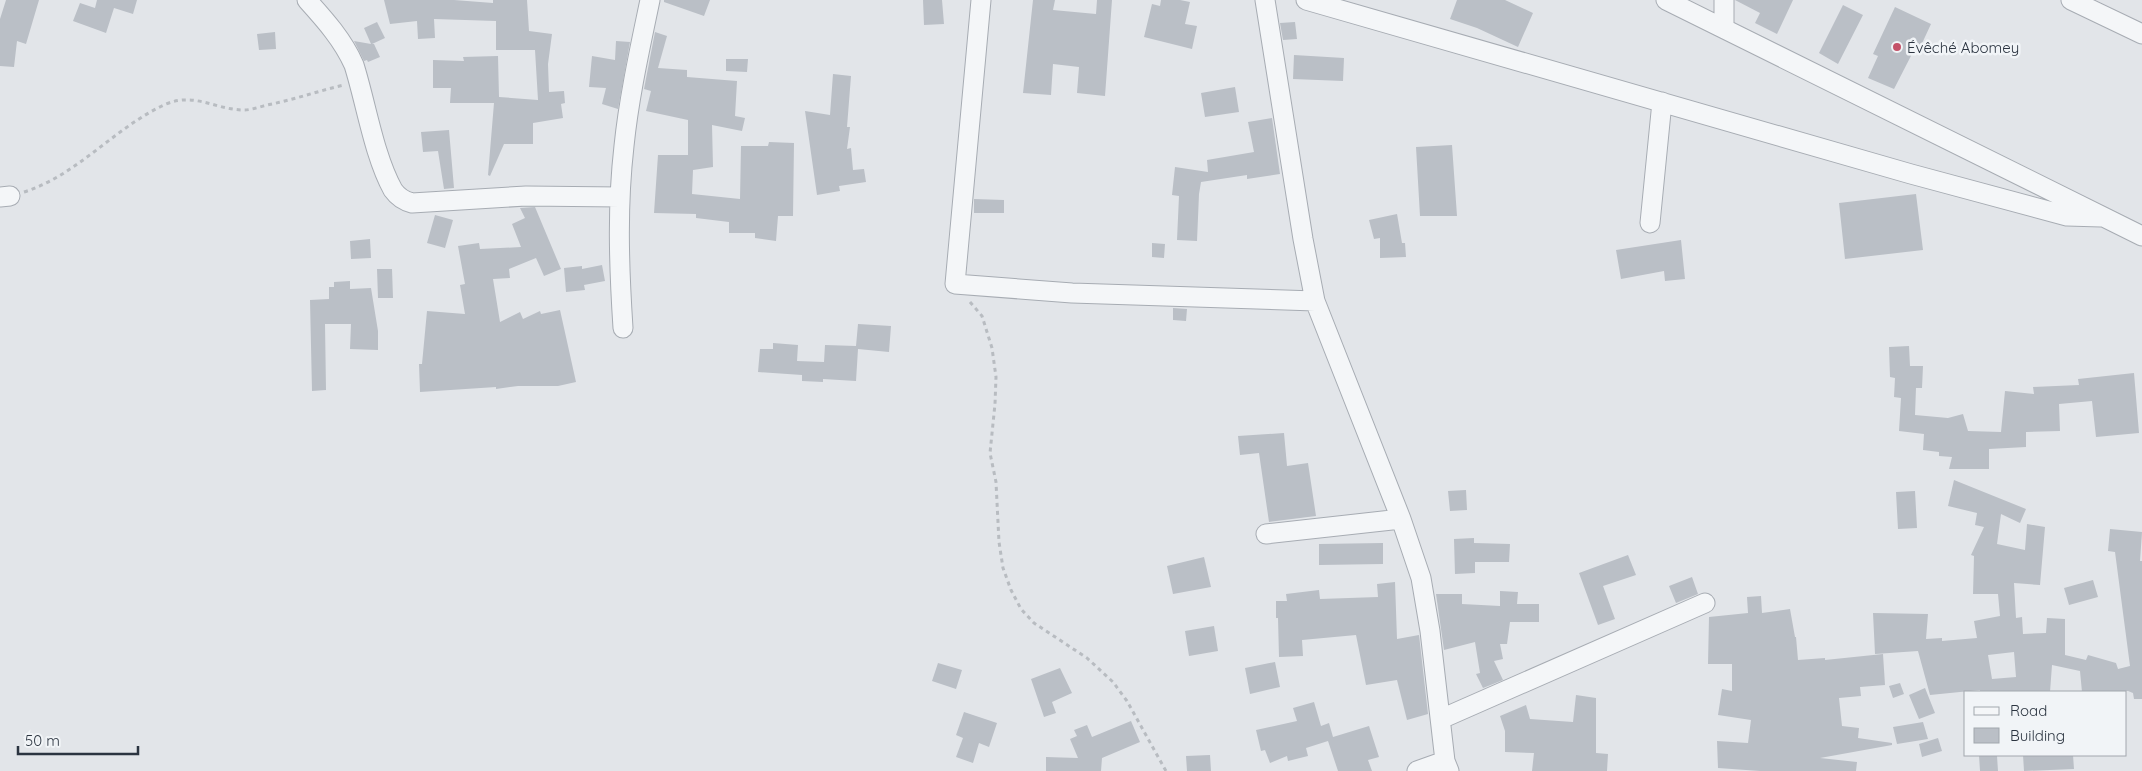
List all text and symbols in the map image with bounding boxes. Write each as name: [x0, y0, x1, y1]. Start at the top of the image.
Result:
place label: Évêché Abomey: [1907, 38, 2019, 57]
marker: Évêché Abomey: [1891, 41, 1903, 53]
legend: [1964, 691, 2127, 756]
text: Road: [2010, 701, 2047, 720]
scale bar: [18, 724, 138, 756]
text: Building: [2010, 726, 2065, 745]
text: 50 m: [25, 731, 60, 750]

